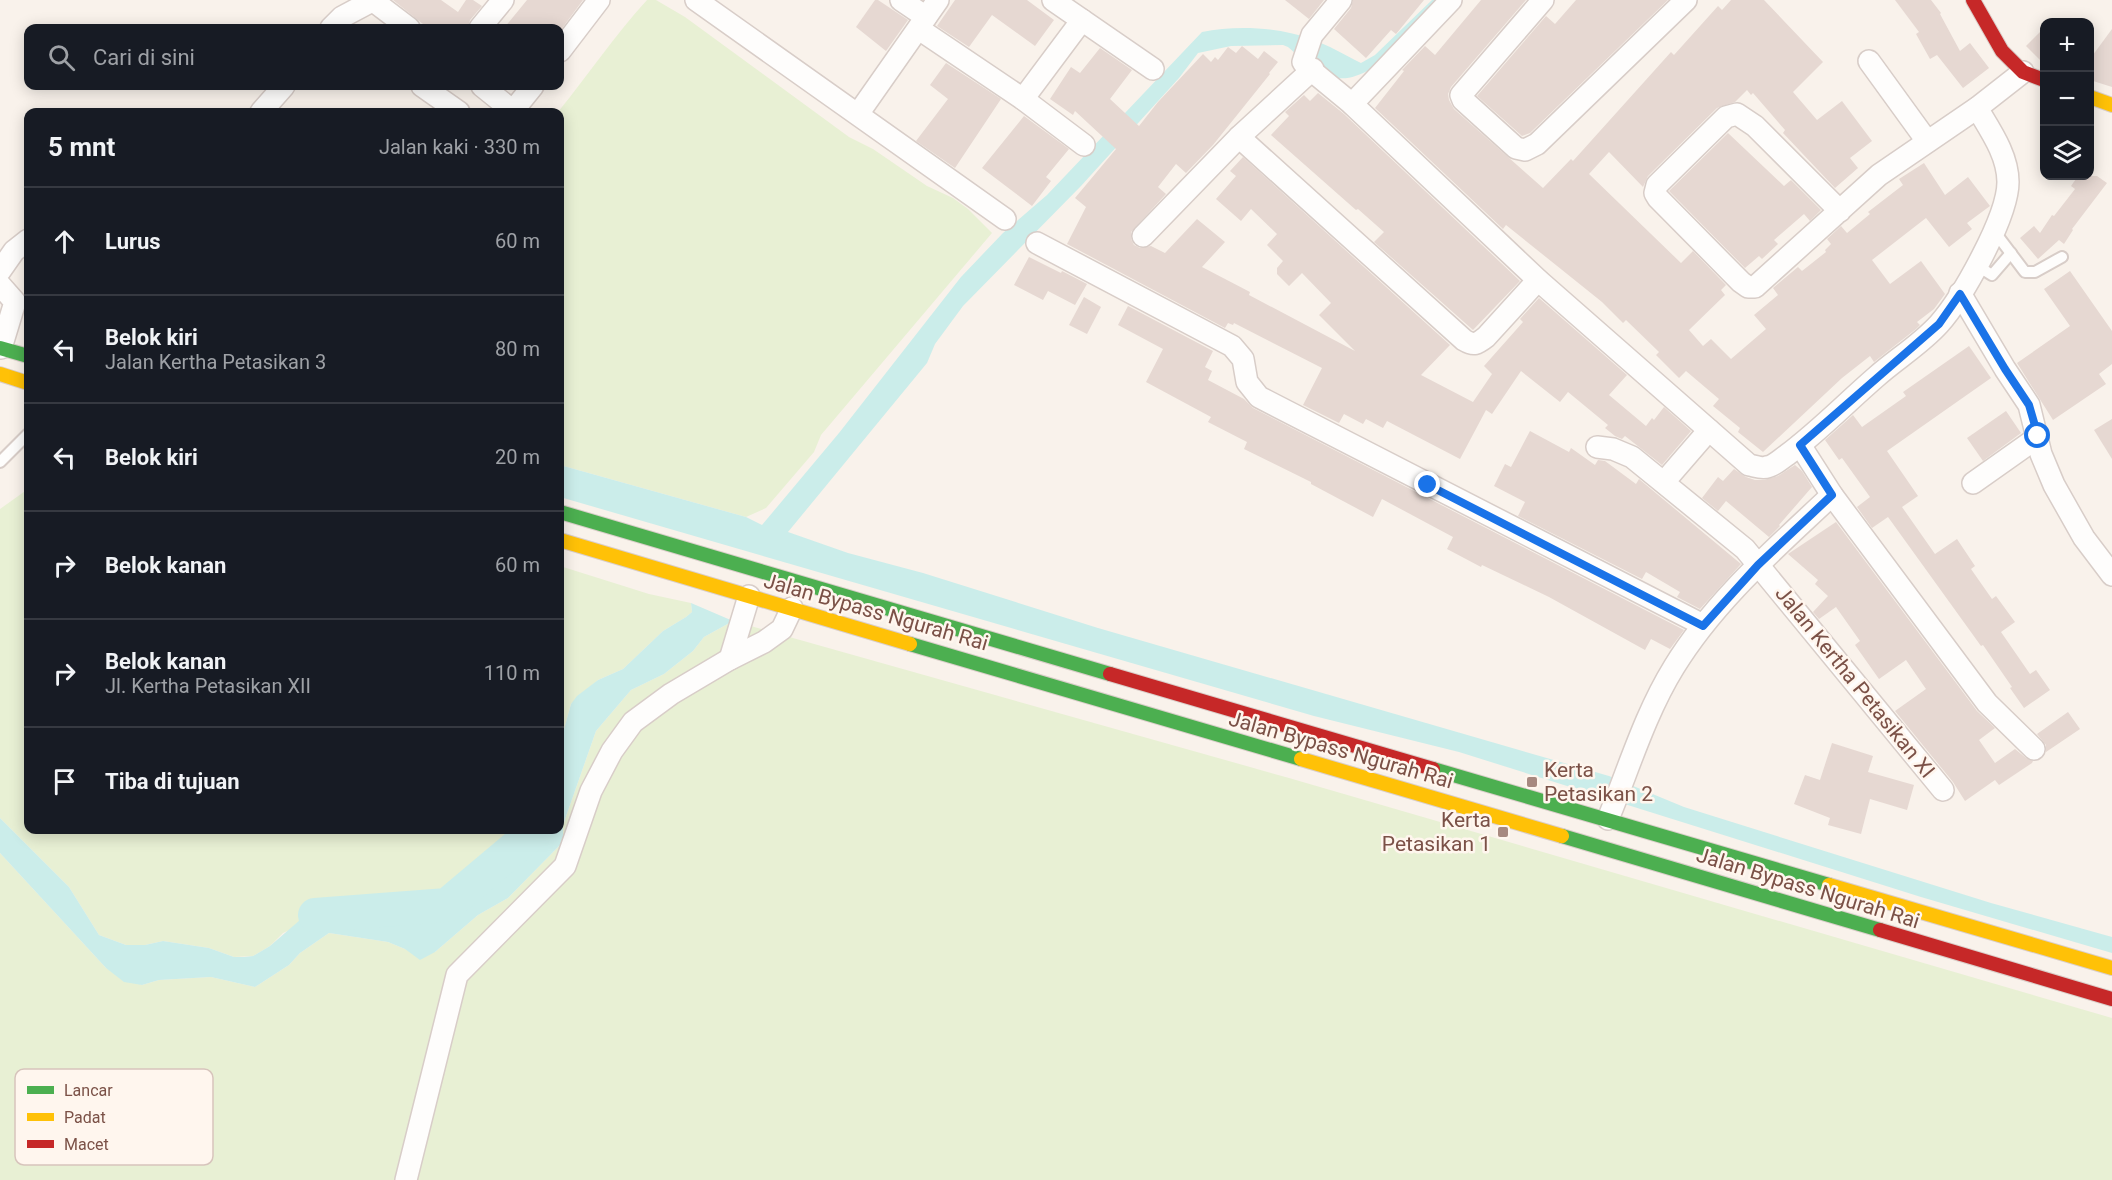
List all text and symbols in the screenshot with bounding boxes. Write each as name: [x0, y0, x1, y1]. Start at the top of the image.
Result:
map controls: [2040, 18, 2094, 180]
button: +: [2040, 18, 2094, 72]
search box: [24, 24, 564, 90]
icon: search: [45, 41, 78, 74]
text: Cari di sini: [93, 45, 195, 70]
button: −: [2040, 72, 2094, 126]
button: layers: [2040, 126, 2094, 180]
text: 5 mnt: [48, 132, 115, 162]
text: Jalan kaki · 330 m: [379, 135, 540, 159]
icon: ahead: [48, 225, 81, 258]
text: Lurus: [105, 229, 161, 254]
text: 60 m: [495, 229, 540, 253]
text: Belok kiri: [105, 325, 198, 350]
icon: left: [48, 333, 81, 366]
text: 80 m: [495, 337, 540, 361]
text: Jalan Kertha Petasikan 3: [105, 350, 326, 374]
route start: [2024, 422, 2050, 448]
icon: left: [48, 441, 81, 474]
text: Belok kiri: [105, 445, 198, 470]
text: 20 m: [495, 445, 540, 469]
route end: [1414, 471, 1440, 497]
icon: right: [48, 549, 81, 582]
text: Belok kanan: [105, 553, 226, 578]
text: 60 m: [495, 553, 540, 577]
street label: Jalan Bypass Ngurah Rai: [761, 568, 991, 656]
street label: Jalan Kertha Petasikan XI: [1770, 581, 1940, 783]
text: Belok kanan: [105, 649, 226, 674]
icon: right: [48, 657, 81, 690]
text: 110 m: [484, 661, 540, 685]
text: Jl. Kertha Petasikan XII: [105, 674, 311, 698]
street label: Jalan Bypass Ngurah Rai: [1226, 706, 1456, 794]
place label: Kerta Petasikan 2: [1544, 758, 1653, 806]
icon: arrive: [48, 765, 81, 798]
text: Tiba di tujuan: [105, 769, 240, 794]
marker: Kerta Petasikan 2: [1525, 775, 1539, 789]
place label: Kerta Petasikan 1: [1382, 808, 1491, 856]
marker: Kerta Petasikan 1: [1496, 825, 1510, 839]
street label: Jalan Bypass Ngurah Rai: [1693, 843, 1923, 933]
legend: [15, 1069, 213, 1165]
text: Lancar: [64, 1081, 113, 1100]
text: Padat: [64, 1108, 106, 1127]
text: Macet: [64, 1135, 109, 1154]

